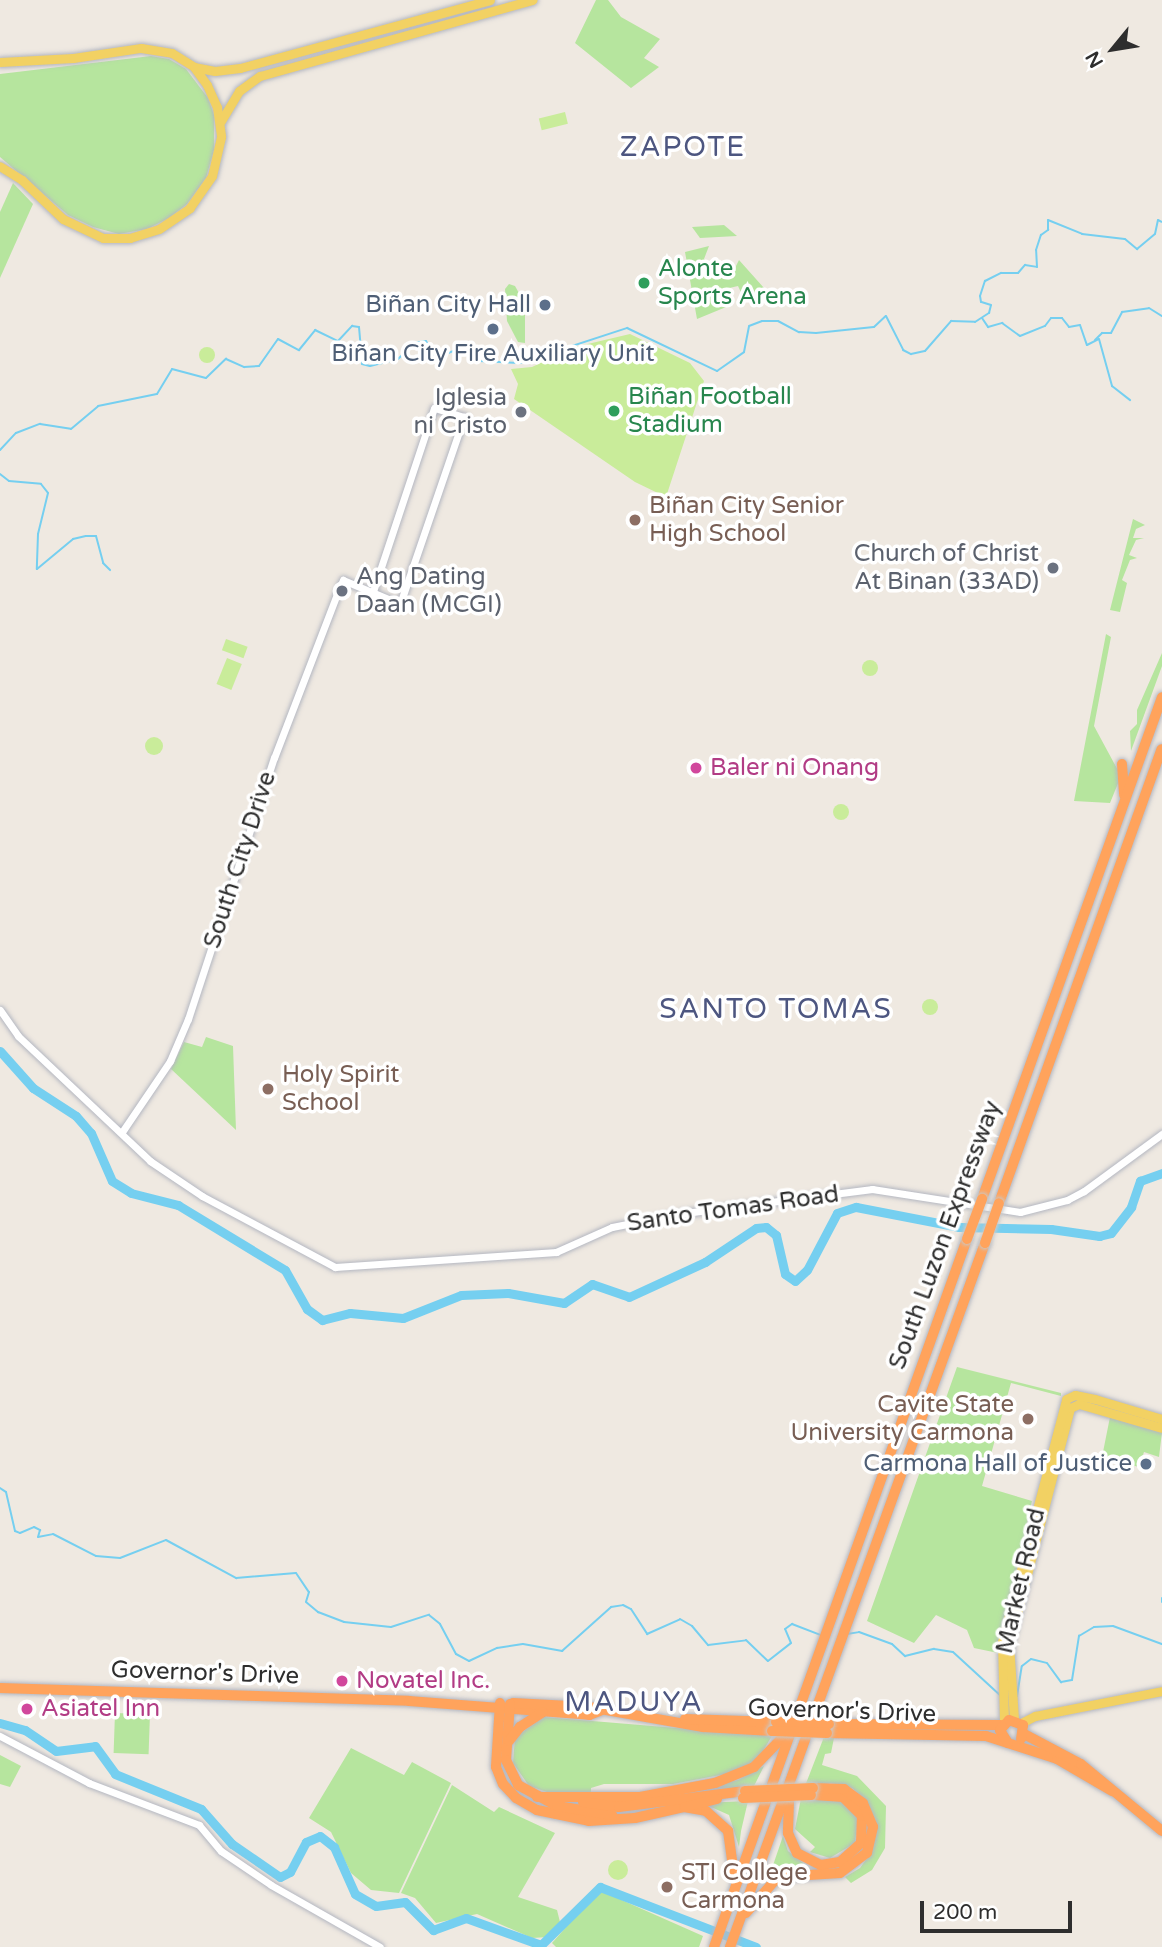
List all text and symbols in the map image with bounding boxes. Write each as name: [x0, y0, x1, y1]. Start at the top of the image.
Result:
north arrow: [1078, 14, 1148, 84]
text: N: [1081, 47, 1108, 72]
district label: ZAPOTE: [621, 130, 745, 164]
place label: Alonte Sports Arena: [658, 255, 807, 311]
marker: Alonte Sports Arena: [636, 275, 652, 291]
place label: Biñan City Hall: [365, 291, 531, 319]
marker: Biñan City Hall: [537, 297, 553, 313]
marker: Biñan City Fire Auxiliary Unit: [485, 321, 501, 337]
place label: Biñan City Fire Auxiliary Unit: [331, 340, 655, 368]
place label: Biñan Football Stadium: [628, 383, 792, 439]
place label: Iglesia ni Cristo: [413, 384, 507, 440]
marker: Biñan Football Stadium: [606, 403, 622, 419]
marker: Iglesia ni Cristo: [513, 404, 529, 420]
place label: Biñan City Senior High School: [649, 492, 844, 548]
marker: Biñan City Senior High School: [627, 512, 643, 528]
place label: Church of Christ At Binan (33AD): [854, 540, 1039, 596]
marker: Church of Christ At Binan (33AD): [1045, 560, 1061, 576]
place label: Ang Dating Daan (MCGI): [356, 563, 502, 619]
marker: Ang Dating Daan (MCGI): [334, 583, 350, 599]
place label: Baler ni Onang: [710, 754, 879, 782]
marker: Baler ni Onang: [688, 760, 704, 776]
street label: South City Drive: [198, 768, 282, 952]
district label: SANTO TOMAS: [661, 992, 891, 1026]
place label: Holy Spirit School: [282, 1061, 400, 1117]
marker: Holy Spirit School: [260, 1081, 276, 1097]
street label: South Luzon Expressway: [883, 1097, 1007, 1373]
street label: Santo Tomas Road: [625, 1180, 841, 1238]
place label: Cavite State University Carmona: [791, 1391, 1014, 1447]
marker: Cavite State University Carmona: [1020, 1411, 1036, 1427]
place label: Carmona Hall of Justice: [863, 1450, 1132, 1478]
marker: Carmona Hall of Justice: [1138, 1456, 1154, 1472]
street label: Market Road: [990, 1506, 1052, 1656]
street label: Governor's Drive: [110, 1655, 300, 1691]
place label: Novatel Inc.: [356, 1667, 490, 1695]
marker: Novatel Inc.: [334, 1673, 350, 1689]
district label: MADUYA: [565, 1685, 703, 1719]
street label: Governor's Drive: [747, 1693, 937, 1729]
place label: Asiatel Inn: [41, 1695, 160, 1723]
marker: Asiatel Inn: [19, 1701, 35, 1717]
place label: STI College Carmona: [681, 1859, 808, 1915]
marker: STI College Carmona: [659, 1879, 675, 1895]
scale bar: [924, 1888, 1076, 1932]
text: 200 m: [933, 1900, 997, 1925]

